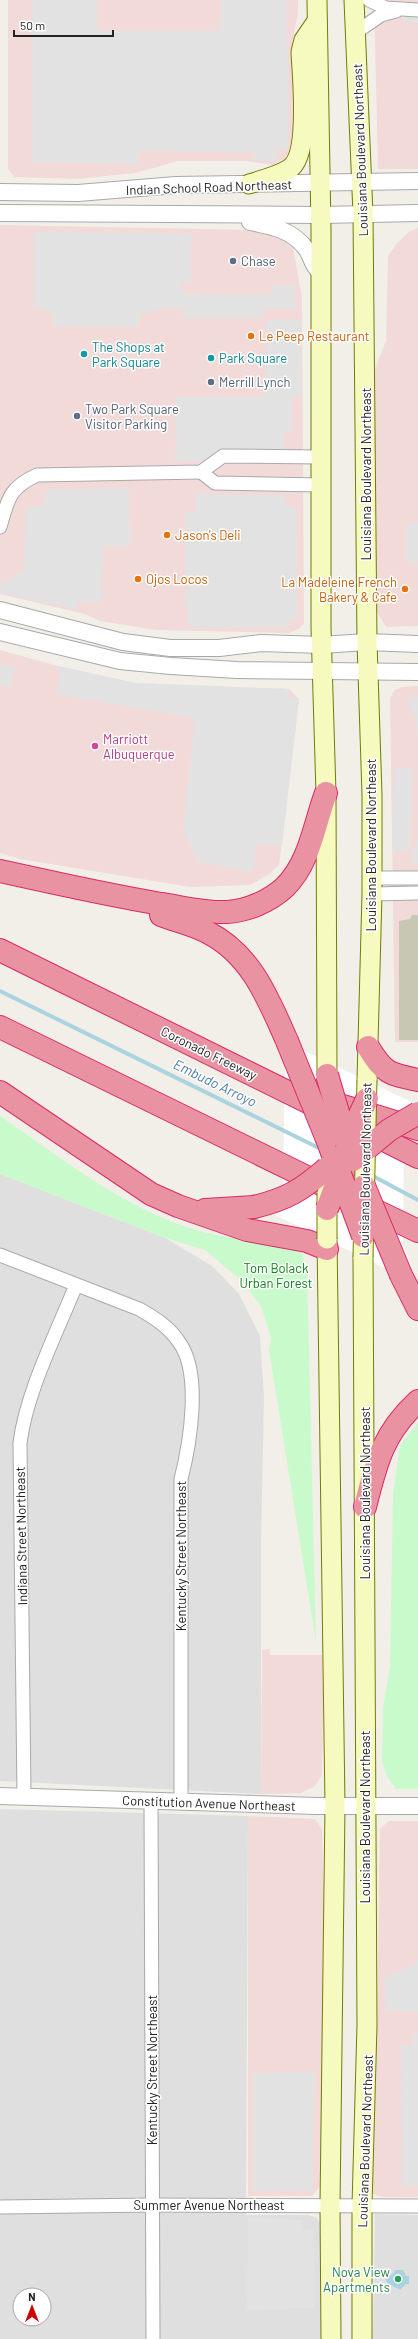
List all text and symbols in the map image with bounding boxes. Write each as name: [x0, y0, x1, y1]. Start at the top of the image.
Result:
scale bar: [14, 12, 113, 38]
text: 50 m: [20, 18, 45, 32]
street label: Louisiana Boulevard Northeast: [349, 63, 371, 237]
street label: Indian School Road Northeast: [126, 176, 292, 198]
place label: Chase: [241, 253, 276, 269]
marker: Chase: [228, 256, 238, 266]
place label: Le Peep Restaurant: [259, 328, 369, 344]
marker: Le Peep Restaurant: [246, 331, 256, 341]
place label: The Shops at Park Square: [92, 339, 165, 370]
marker: The Shops at Park Square: [79, 349, 89, 359]
place label: Park Square: [219, 350, 287, 366]
marker: Park Square: [206, 353, 216, 363]
place label: Merrill Lynch: [219, 374, 291, 390]
marker: Merrill Lynch: [206, 377, 216, 387]
street label: Louisiana Boulevard Northeast: [358, 387, 374, 561]
place label: Two Park Square Visitor Parking: [85, 401, 179, 432]
marker: Two Park Square Visitor Parking: [72, 411, 82, 421]
place label: Jason's Deli: [175, 527, 241, 543]
marker: Jason's Deli: [162, 530, 172, 540]
place label: Ojos Locos: [146, 571, 208, 587]
marker: Ojos Locos: [133, 574, 143, 584]
place label: La Madeleine French Bakery & Cafe: [281, 574, 397, 605]
marker: La Madeleine French Bakery & Cafe: [400, 584, 410, 594]
place label: Marriott Albuquerque: [103, 731, 175, 762]
marker: Marriott Albuquerque: [90, 741, 100, 751]
street label: Louisiana Boulevard Northeast: [363, 758, 379, 932]
street label: Coronado Freeway: [159, 1023, 259, 1083]
water label: Embudo Arroyo: [171, 1055, 260, 1110]
street label: Louisiana Boulevard Northeast: [355, 1082, 375, 1256]
park label: Tom Bolack Urban Forest: [240, 1260, 312, 1291]
street label: Louisiana Boulevard Northeast: [357, 1406, 373, 1580]
street label: Indiana Street Northeast: [12, 1467, 30, 1605]
street label: Kentucky Street Northeast: [173, 1481, 189, 1631]
street label: Louisiana Boulevard Northeast: [357, 1730, 373, 1904]
street label: Constitution Avenue Northeast: [122, 1792, 296, 1814]
street label: Kentucky Street Northeast: [144, 1995, 160, 2145]
street label: Louisiana Boulevard Northeast: [354, 2054, 376, 2228]
street label: Summer Avenue Northeast: [133, 2197, 285, 2213]
place label: Nova View Apartments: [323, 2264, 390, 2295]
marker: Nova View Apartments: [393, 2274, 403, 2284]
north arrow: [12, 2287, 52, 2327]
text: N: [28, 2290, 36, 2303]

